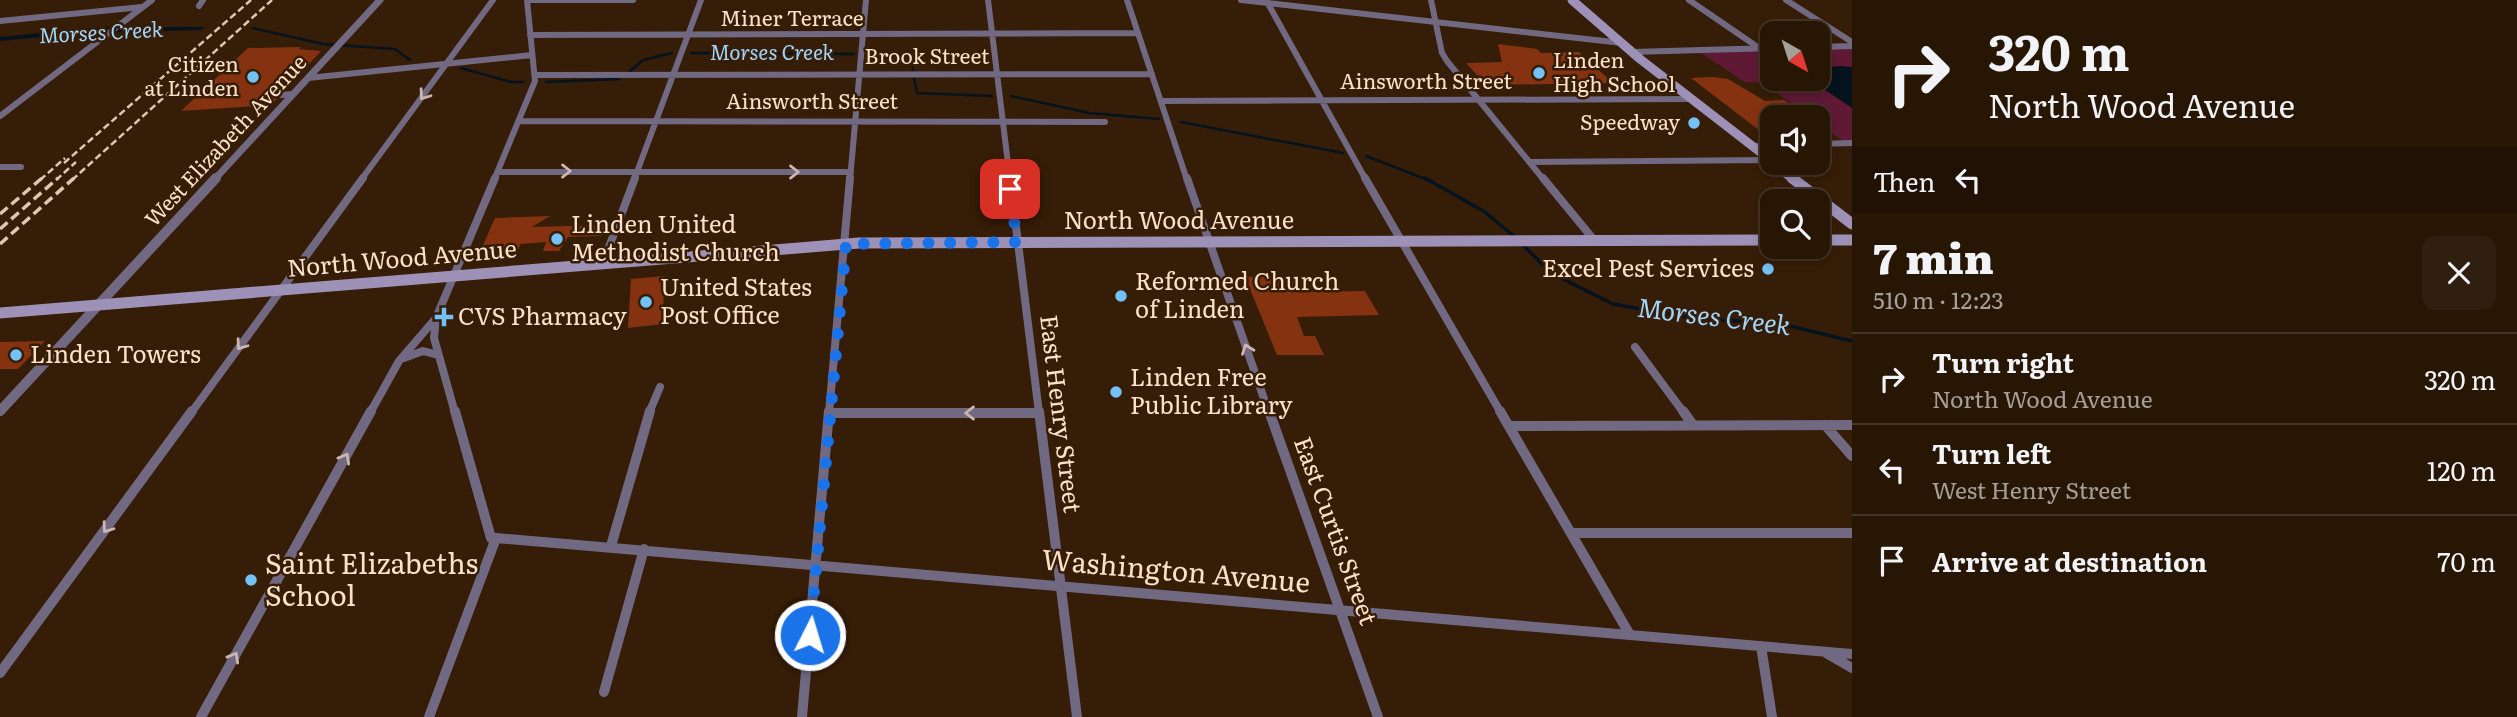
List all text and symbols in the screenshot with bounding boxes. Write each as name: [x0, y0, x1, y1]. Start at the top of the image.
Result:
street label: Miner Terrace: [720, 1, 864, 32]
water label: Morses Creek: [38, 12, 164, 49]
text: 320 m: [1988, 13, 2130, 86]
north arrow: [1760, 21, 1830, 91]
map controls: [1760, 21, 1830, 259]
icon: right: [1873, 28, 1964, 119]
water label: Morses Creek: [710, 35, 835, 66]
street label: Brook Street: [865, 39, 990, 70]
place label: Linden High School: [1553, 43, 1675, 98]
street label: West Elizabeth Avenue: [136, 46, 312, 232]
place label: Citizen at Linden: [144, 47, 239, 102]
street label: Ainsworth Street: [1340, 64, 1513, 95]
marker: Linden High School: [1531, 65, 1547, 81]
marker: Citizen at Linden: [245, 69, 261, 85]
text: North Wood Avenue: [1988, 80, 2295, 128]
street label: Ainsworth Street: [726, 84, 899, 115]
one-way arrow: [420, 87, 432, 100]
place label: Speedway: [1580, 105, 1681, 136]
button: sound: [1760, 105, 1830, 175]
marker: Speedway: [1686, 115, 1702, 131]
pin: [980, 159, 1040, 219]
text: Then: [1873, 161, 1935, 200]
icon: left: [1949, 161, 1987, 199]
one-way arrow: [561, 164, 572, 179]
one-way arrow: [789, 164, 799, 180]
icon: arrive: [991, 170, 1029, 208]
button: search: [1760, 189, 1830, 259]
street label: North Wood Avenue: [1064, 201, 1294, 236]
place label: Linden United Methodist Church: [571, 205, 780, 268]
text: 7 min: [1873, 225, 1994, 287]
street label: North Wood Avenue: [286, 229, 518, 284]
marker: Linden United Methodist Church: [549, 231, 565, 247]
button: close: [2422, 236, 2496, 310]
place label: Excel Pest Services: [1542, 249, 1754, 284]
marker: Excel Pest Services: [1760, 261, 1776, 277]
place label: Reformed Church of Linden: [1135, 262, 1339, 325]
place label: United States Post Office: [660, 268, 812, 331]
text: 510 m · 12:23: [1873, 282, 2004, 316]
water label: Morses Creek: [1636, 286, 1794, 343]
marker: Reformed Church of Linden: [1113, 288, 1129, 304]
marker: United States Post Office: [638, 294, 654, 310]
place label: CVS Pharmacy: [458, 297, 627, 332]
marker: CVS Pharmacy: [436, 309, 452, 325]
street label: East Henry Street: [1033, 313, 1092, 515]
place label: Linden Towers: [30, 335, 201, 370]
one-way arrow: [237, 337, 250, 350]
text: Turn right: [1932, 342, 2074, 381]
one-way arrow: [1241, 344, 1255, 356]
marker: Linden Towers: [8, 347, 24, 363]
place label: Linden Free Public Library: [1130, 358, 1293, 421]
text: 320 m: [2424, 359, 2496, 398]
icon: right: [1873, 360, 1911, 398]
text: North Wood Avenue: [1932, 381, 2153, 415]
marker: Linden Free Public Library: [1108, 384, 1124, 400]
one-way arrow: [964, 405, 975, 421]
street label: East Curtis Street: [1287, 431, 1388, 629]
text: Turn left: [1932, 433, 2051, 472]
text: 120 m: [2427, 450, 2496, 489]
icon: left: [1873, 451, 1911, 489]
one-way arrow: [337, 453, 350, 466]
text: West Henry Street: [1932, 472, 2131, 506]
one-way arrow: [102, 520, 115, 533]
street label: Washington Avenue: [1040, 536, 1312, 602]
place label: Saint Elizabeths School: [265, 541, 478, 615]
text: Arrive at destination: [1932, 541, 2207, 580]
text: 70 m: [2437, 541, 2496, 580]
icon: arrive: [1873, 542, 1911, 580]
marker: Saint Elizabeths School: [243, 572, 259, 588]
position arrow: [773, 598, 847, 672]
one-way arrow: [226, 652, 239, 665]

